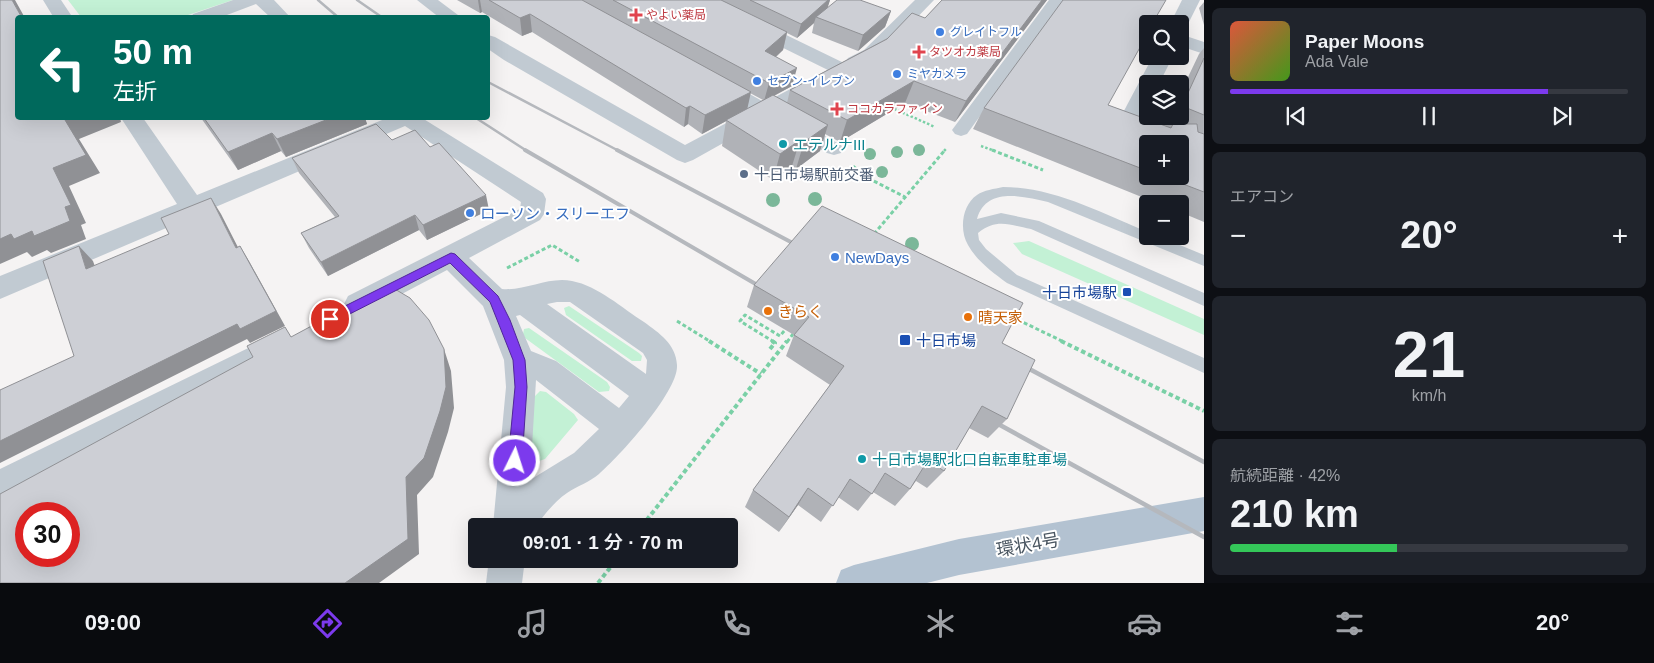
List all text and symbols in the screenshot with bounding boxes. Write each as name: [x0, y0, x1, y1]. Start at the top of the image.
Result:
place label: やよい薬局: [646, 8, 706, 22]
marker: やよい薬局: [630, 9, 642, 21]
map controls: [1139, 15, 1189, 245]
button: search: [1139, 15, 1189, 65]
place label: グレイトフル: [950, 25, 1022, 39]
marker: グレイトフル: [934, 26, 946, 38]
text: Paper Moons: [1305, 31, 1424, 52]
text: 50 m: [113, 32, 193, 71]
icon: left: [30, 35, 95, 100]
place label: タツオカ薬局: [929, 45, 1001, 59]
marker: タツオカ薬局: [913, 46, 925, 58]
text: Ada Vale: [1305, 53, 1369, 70]
place label: ミヤカメラ: [907, 67, 967, 81]
marker: ミヤカメラ: [891, 68, 903, 80]
place label: セブン-イレブン: [767, 74, 855, 88]
marker: セブン-イレブン: [751, 75, 763, 87]
button: layers: [1139, 75, 1189, 125]
text: 左折: [113, 79, 157, 104]
place label: ココカラファイン: [847, 102, 943, 116]
icon: previous: [1282, 102, 1310, 130]
icon: pause: [1415, 102, 1443, 130]
icon: next: [1548, 102, 1576, 130]
marker: ココカラファイン: [831, 103, 843, 115]
button: +: [1139, 135, 1189, 185]
place label: エテルナIII: [793, 136, 866, 153]
marker: エテルナIII: [777, 138, 789, 150]
place label: 十日市場駅前交番: [754, 166, 874, 183]
marker: 十日市場駅前交番: [738, 168, 750, 180]
text: エアコン: [1230, 188, 1294, 205]
button: −: [1139, 195, 1189, 245]
place label: ローソン・スリーエフ: [480, 205, 630, 222]
marker: ローソン・スリーエフ: [464, 207, 476, 219]
text: 20°: [1400, 214, 1458, 256]
text: −: [1230, 220, 1246, 251]
text: +: [1612, 220, 1628, 251]
place label: NewDays: [845, 249, 909, 266]
marker: NewDays: [829, 251, 841, 263]
place label: 十日市場駅: [1042, 284, 1117, 301]
marker: 十日市場駅: [1121, 286, 1133, 298]
pin: [309, 298, 351, 340]
place label: きらく: [778, 303, 823, 320]
icon: arrive: [316, 305, 344, 333]
marker: きらく: [762, 305, 774, 317]
place label: 晴天家: [978, 309, 1023, 326]
marker: 晴天家: [962, 311, 974, 323]
text: 21: [1393, 318, 1465, 391]
place label: 十日市場: [916, 332, 976, 349]
marker: 十日市場: [898, 333, 912, 347]
text: km/h: [1412, 387, 1446, 404]
position arrow: [488, 434, 540, 486]
place label: 十日市場駅北口自転車駐車場: [872, 451, 1067, 468]
marker: 十日市場駅北口自転車駐車場: [856, 453, 868, 465]
text: 航続距離 · 42%: [1230, 467, 1340, 484]
text: 210 km: [1230, 493, 1359, 535]
speed limit sign: 30: [15, 502, 80, 567]
street label: 環状4号: [995, 530, 1061, 560]
text: 09:01 · 1 分 · 70 m: [523, 532, 683, 553]
icon: directions: [310, 606, 345, 641]
icon: music: [515, 606, 550, 641]
icon: phone: [719, 606, 754, 641]
icon: climate: [923, 606, 958, 641]
icon: car: [1127, 606, 1162, 641]
icon: filters: [1332, 606, 1367, 641]
text: 09:00: [85, 610, 141, 635]
text: 20°: [1536, 610, 1569, 635]

